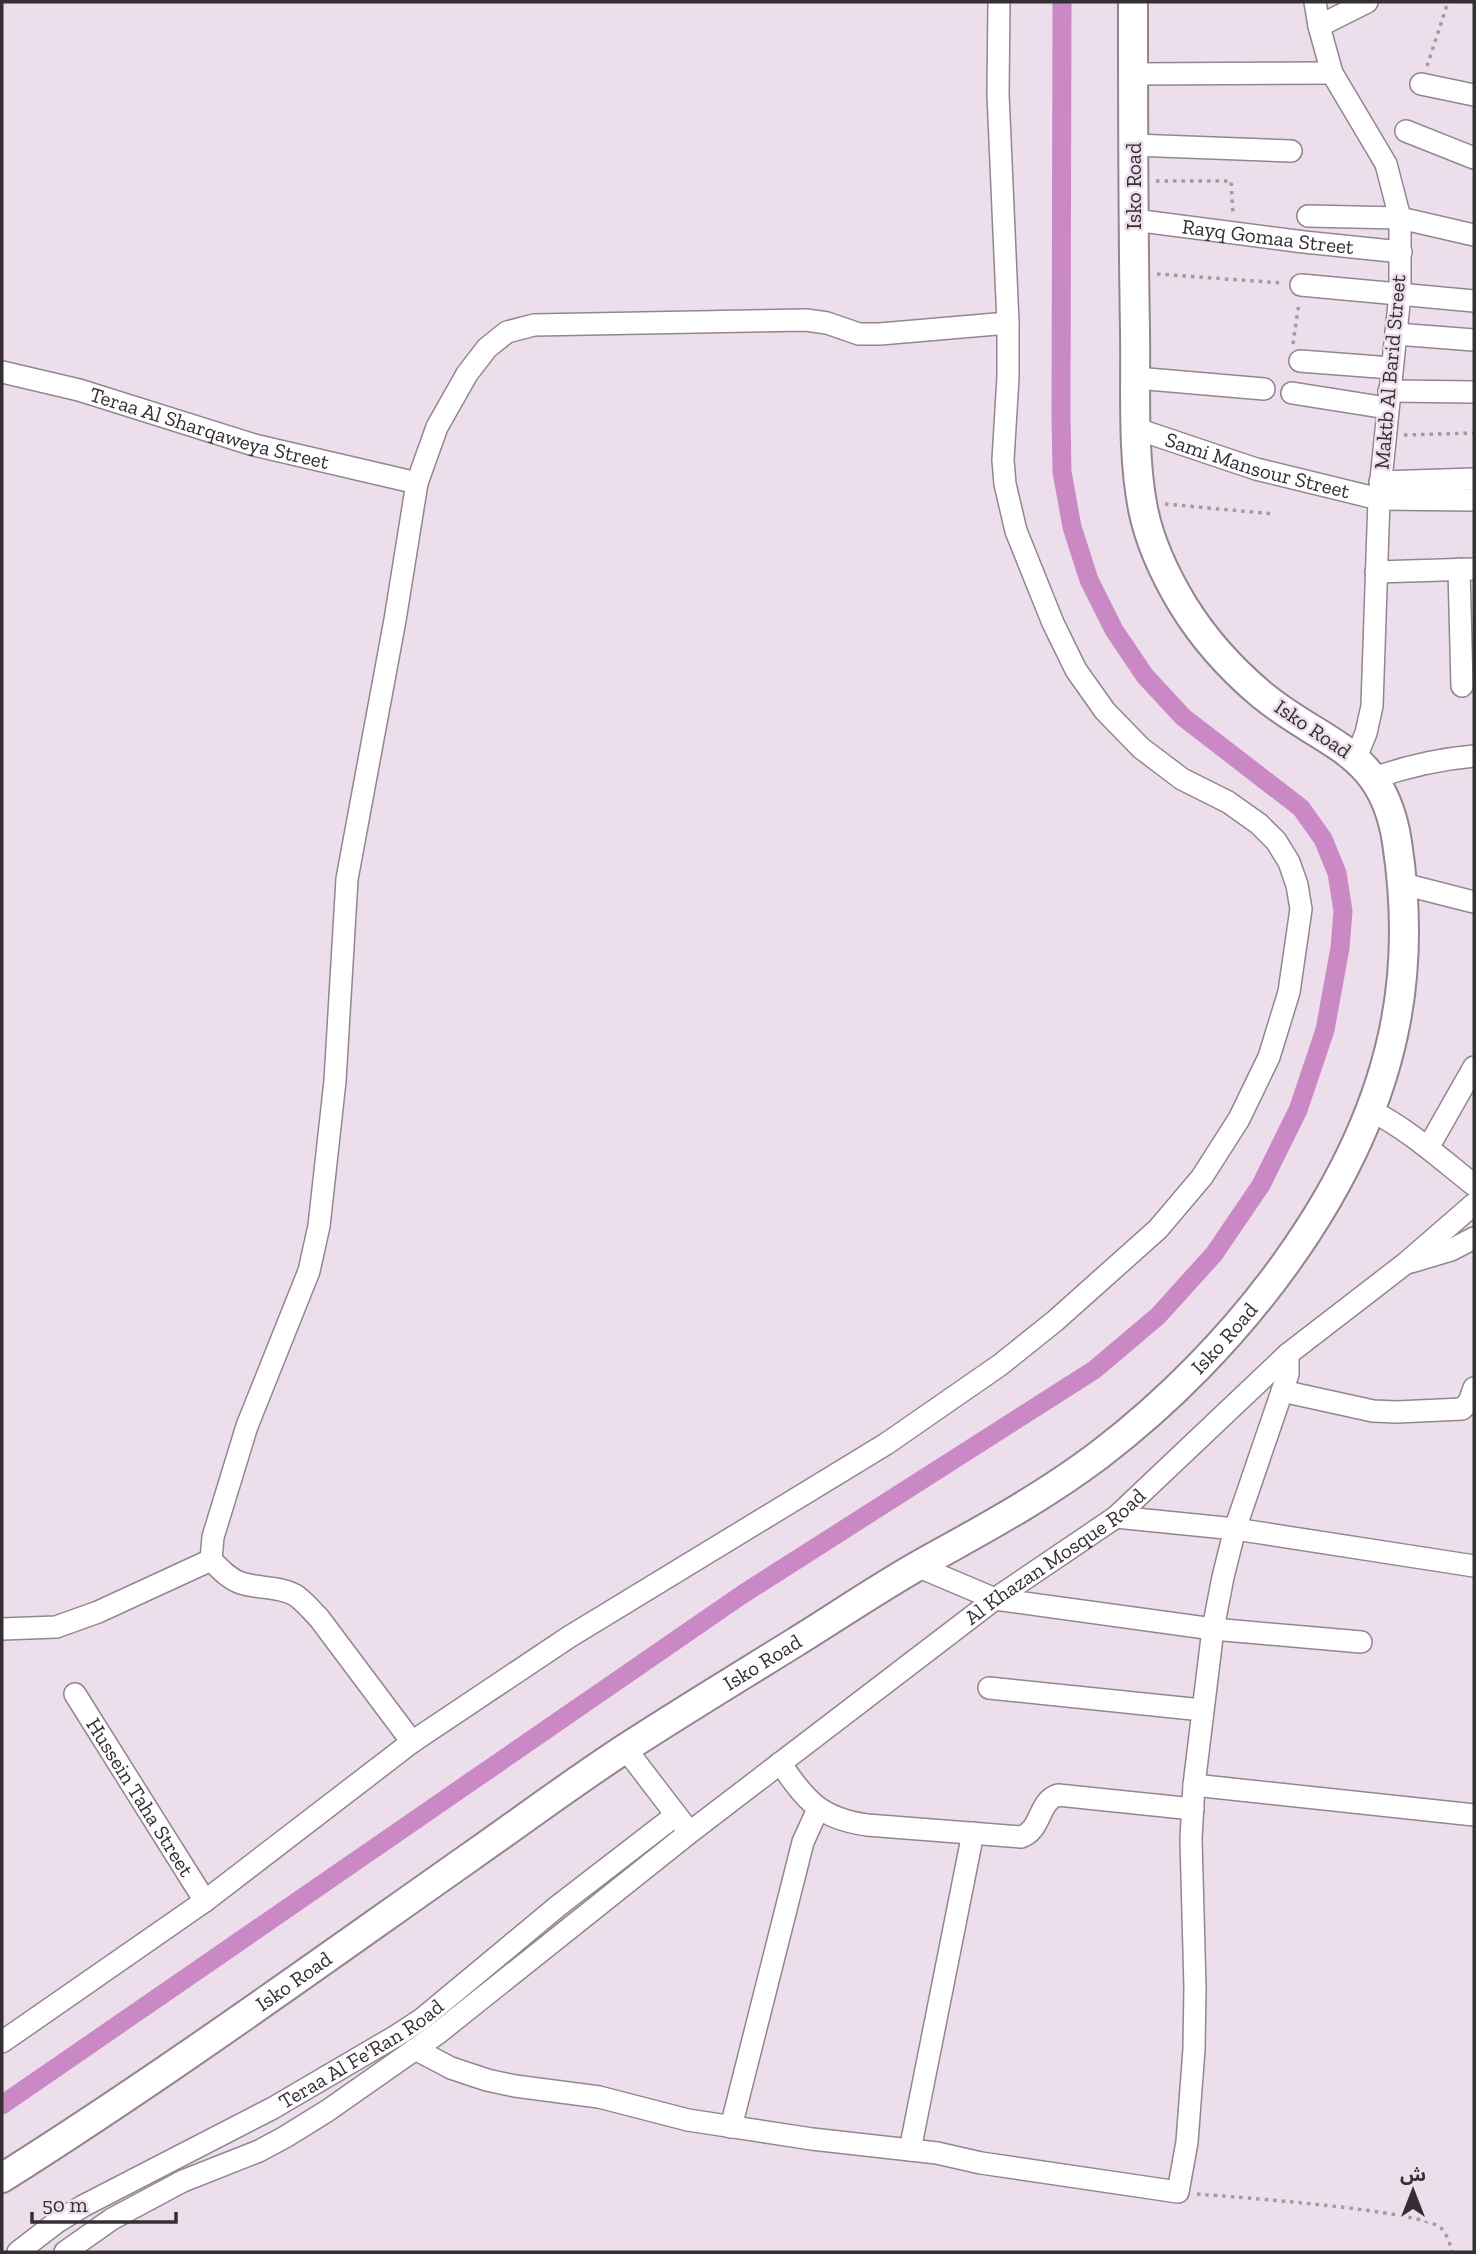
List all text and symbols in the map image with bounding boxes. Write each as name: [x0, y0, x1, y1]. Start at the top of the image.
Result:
street label: Isko Road: [1121, 142, 1146, 230]
street label: Rayq Gomaa Street: [1181, 213, 1355, 259]
street label: Maktb Al Barid Street: [1369, 273, 1410, 470]
street label: Teraa Al Sharqaweya Street: [87, 381, 332, 474]
street label: Sami Mansour Street: [1162, 426, 1353, 503]
street label: Isko Road: [1270, 694, 1357, 764]
street label: Isko Road: [1186, 1297, 1263, 1379]
street label: Al Khazan Mosque Road: [959, 1483, 1151, 1630]
street label: Isko Road: [719, 1628, 806, 1695]
street label: Hussein Taha Street: [81, 1713, 200, 1881]
street label: Isko Road: [251, 1945, 337, 2016]
street label: Teraa Al Fe'Ran Road: [274, 1993, 449, 2114]
north arrow: [1378, 2156, 1448, 2226]
text: ش: [1400, 2163, 1426, 2186]
scale bar: [32, 2180, 175, 2224]
text: 50 m: [42, 2192, 88, 2217]

